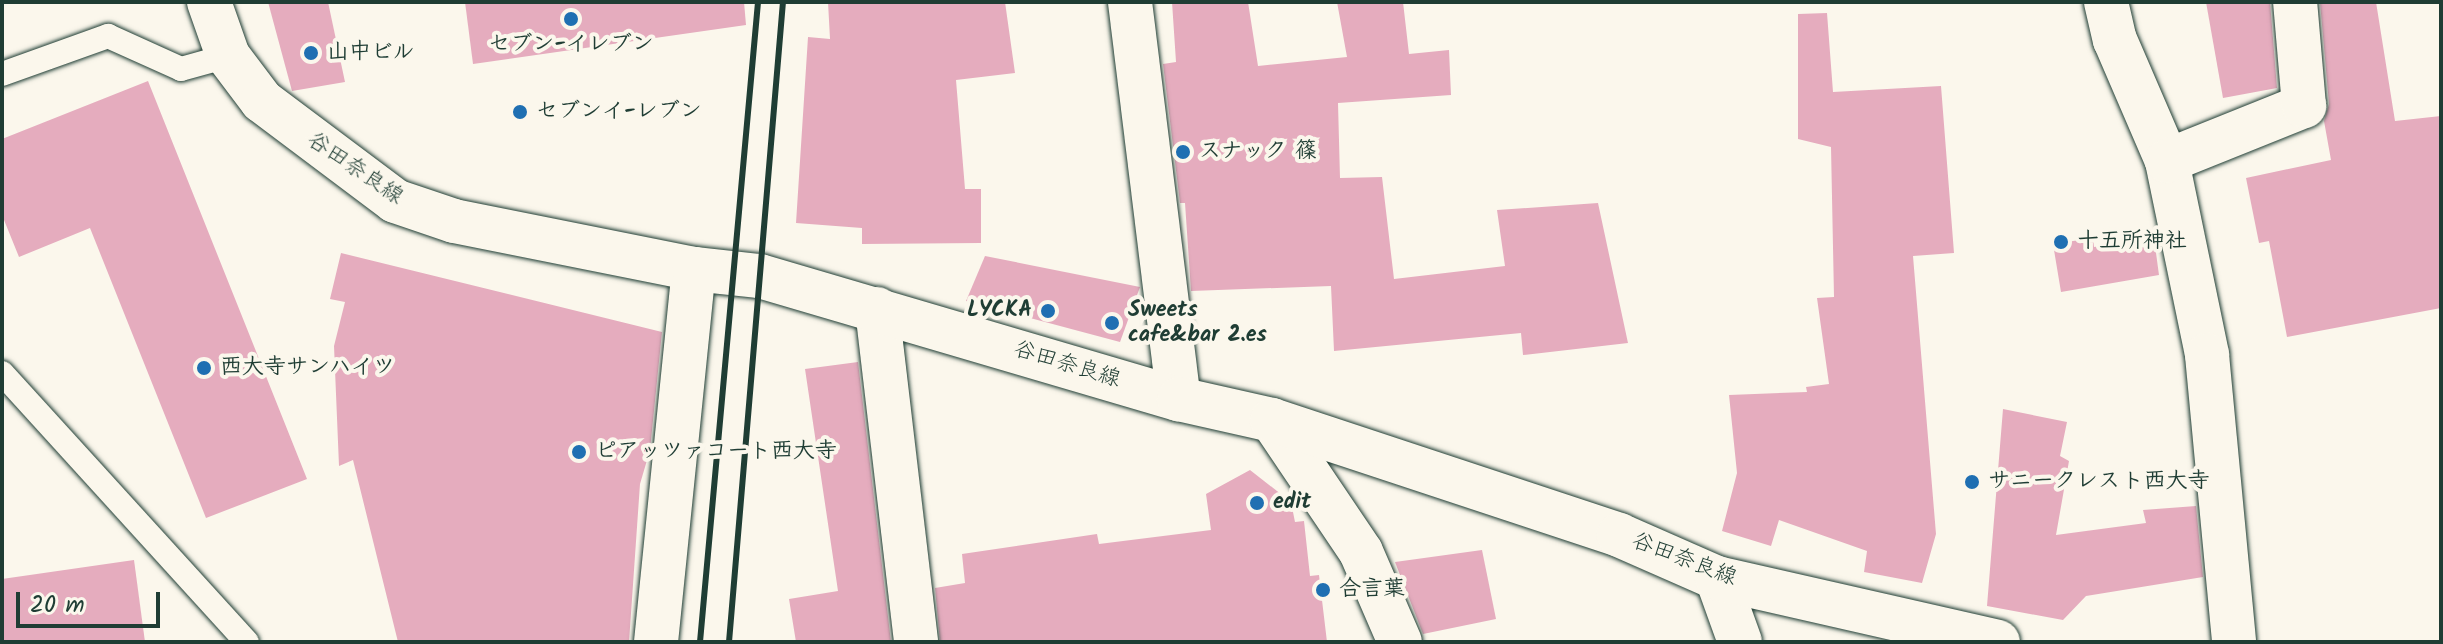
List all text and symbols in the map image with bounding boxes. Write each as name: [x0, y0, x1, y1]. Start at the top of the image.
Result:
marker: セブン-イレブン: [562, 10, 580, 28]
place label: セブン-イレブン: [488, 32, 654, 58]
place label: 山中ビル: [327, 40, 415, 66]
marker: 山中ビル: [302, 44, 320, 62]
place label: セブンイ-レブン: [536, 99, 702, 125]
marker: セブンイ-レブン: [511, 103, 529, 121]
street label: 谷田奈良線: [302, 127, 408, 211]
place label: スナック 篠: [1199, 139, 1317, 165]
marker: スナック 篠: [1174, 143, 1192, 161]
place label: 十五所神社: [2077, 229, 2187, 255]
marker: 十五所神社: [2052, 233, 2070, 251]
place label: Sweets cafe&bar 2.es: [1128, 297, 1267, 348]
place label: LYCKA: [967, 298, 1032, 324]
marker: LYCKA: [1039, 302, 1057, 320]
marker: Sweets cafe&bar 2.es: [1103, 314, 1121, 332]
street label: 谷田奈良線: [1011, 336, 1123, 394]
place label: 西大寺サンハイツ: [220, 355, 396, 381]
marker: 西大寺サンハイツ: [195, 359, 213, 377]
place label: ピアッツァコート西大寺: [595, 439, 837, 465]
marker: ピアッツァコート西大寺: [570, 443, 588, 461]
place label: サニークレスト西大寺: [1988, 469, 2208, 495]
marker: サニークレスト西大寺: [1963, 473, 1981, 491]
place label: edit: [1273, 490, 1311, 516]
marker: edit: [1248, 494, 1266, 512]
street label: 谷田奈良線: [1628, 528, 1740, 592]
scale bar: [20, 576, 164, 626]
place label: 合言葉: [1339, 577, 1405, 603]
marker: 合言葉: [1314, 581, 1332, 599]
text: 20 m: [30, 586, 85, 625]

